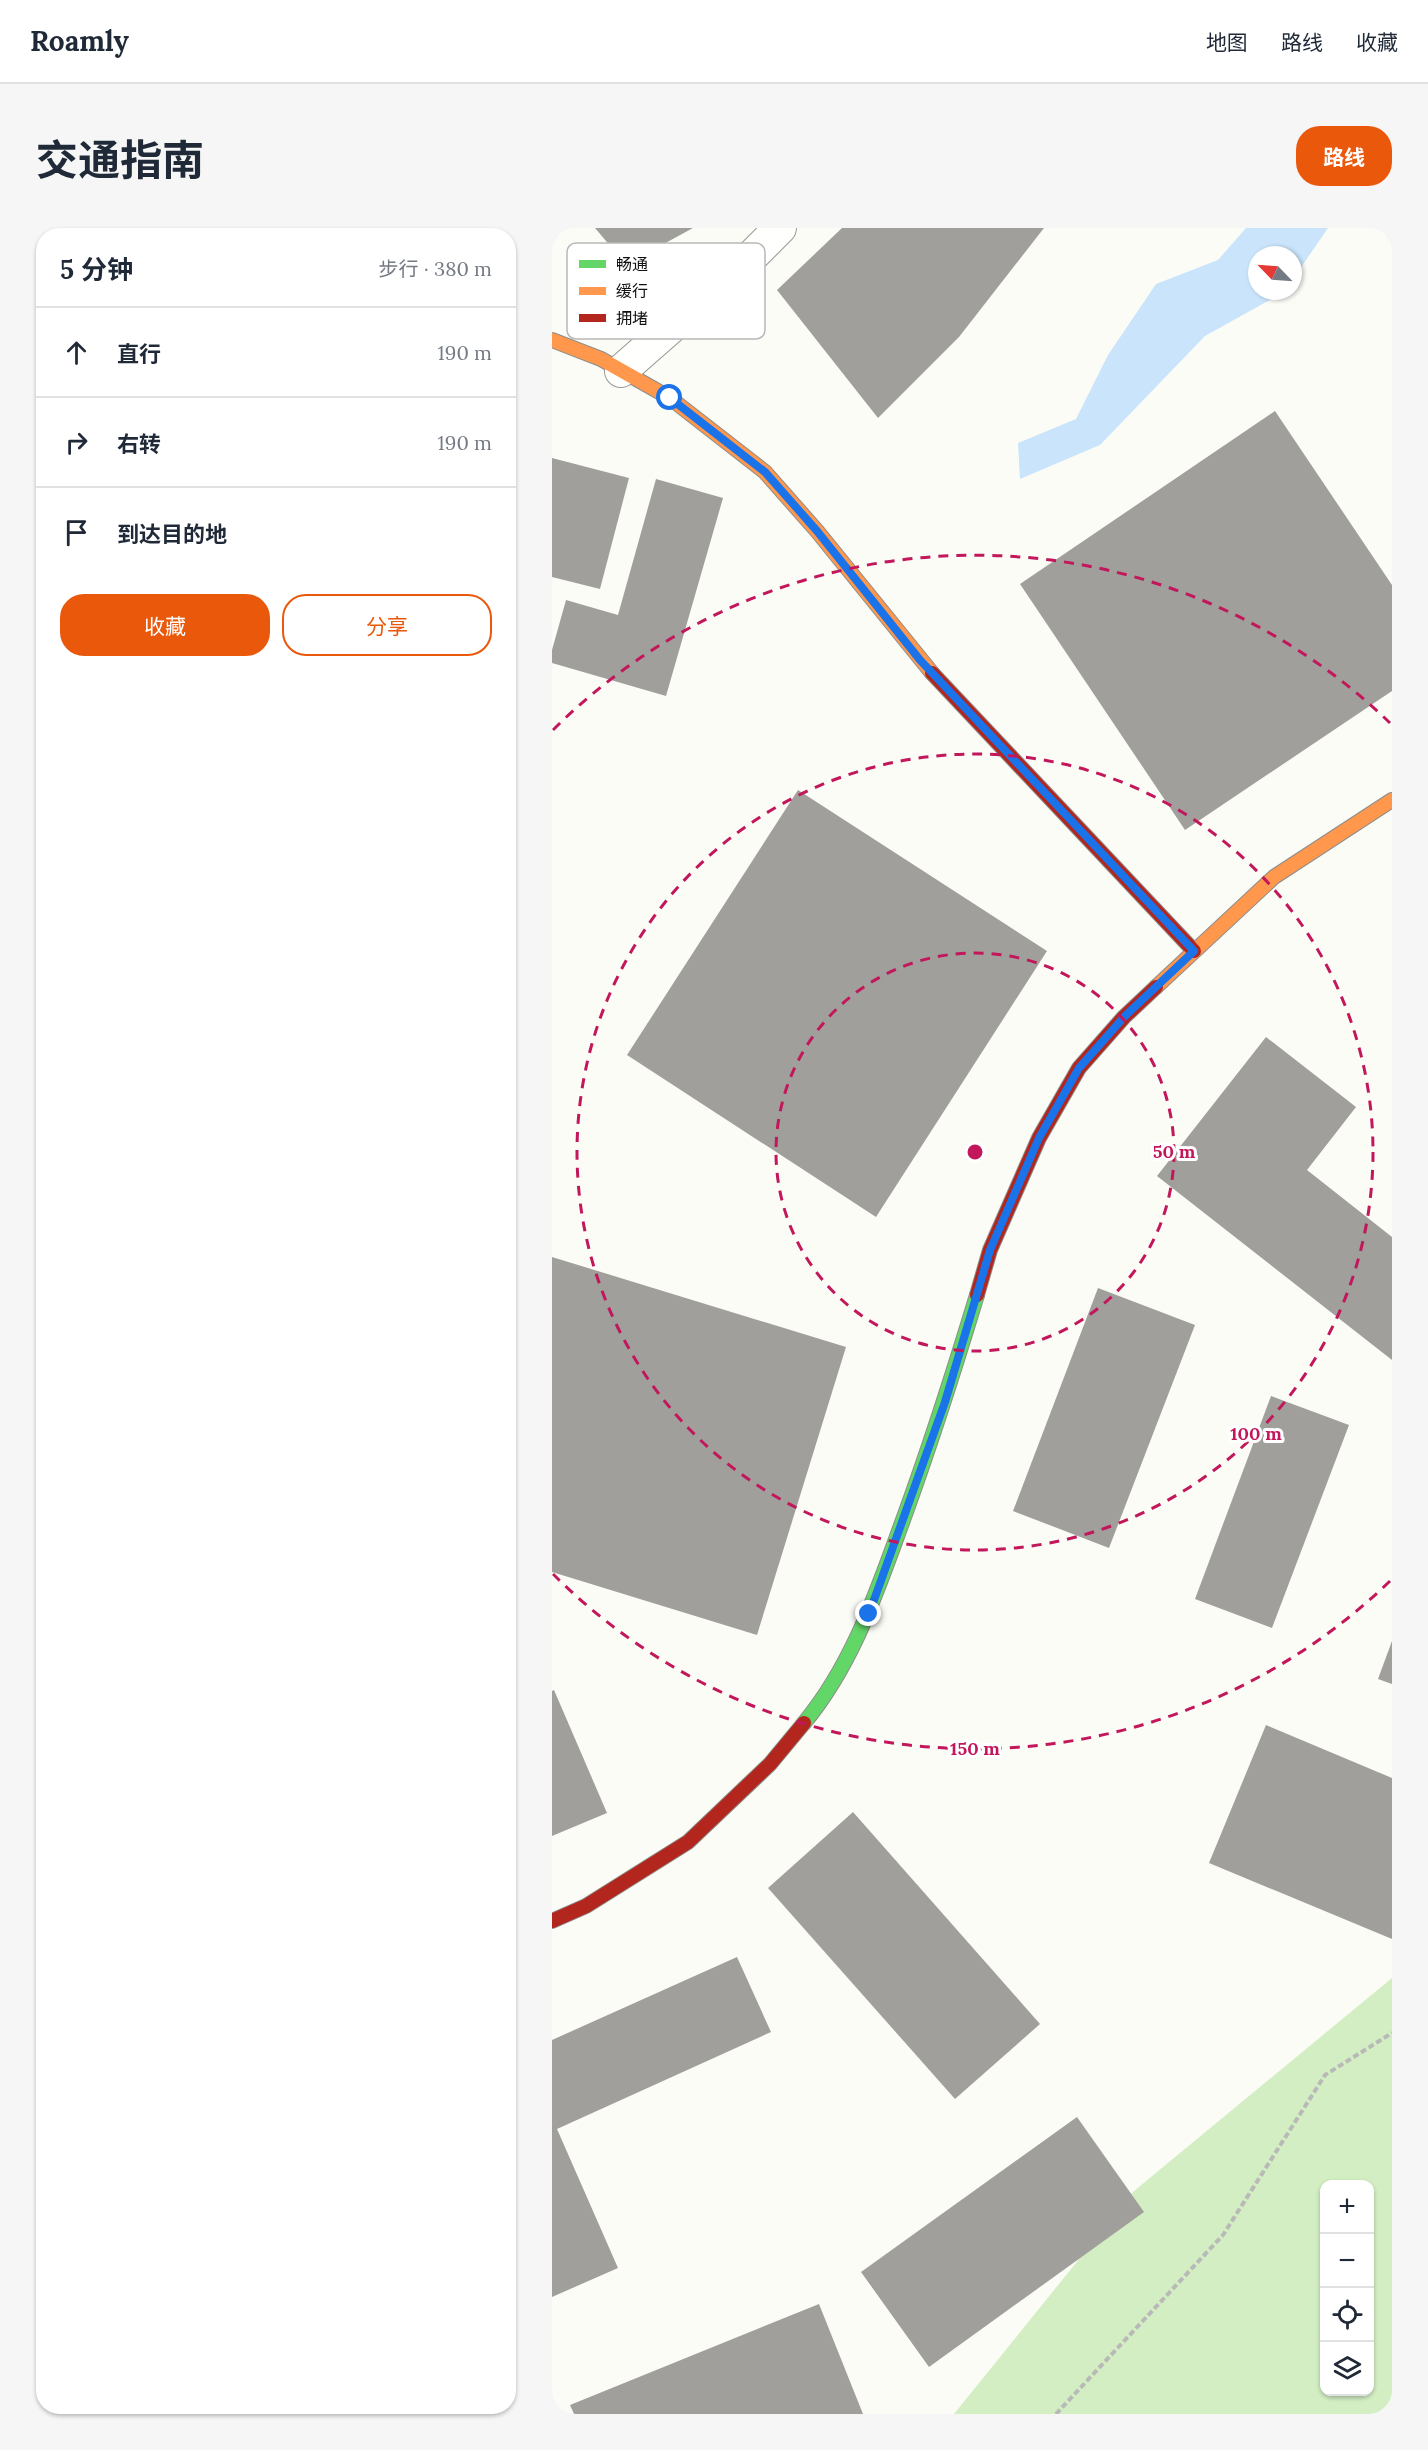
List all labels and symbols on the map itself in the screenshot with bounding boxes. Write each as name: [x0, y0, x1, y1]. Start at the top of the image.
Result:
legend: [567, 243, 765, 339]
north arrow: [1248, 246, 1302, 300]
text: 畅通: [616, 254, 648, 274]
text: 缓行: [616, 281, 648, 301]
text: 拥堵: [616, 308, 648, 328]
route start: [656, 384, 682, 410]
text: 50 m: [1153, 1140, 1196, 1163]
centre of rings: [965, 1142, 985, 1162]
text: 100 m: [1230, 1422, 1282, 1445]
route end: [855, 1600, 881, 1626]
text: 150 m: [950, 1737, 1000, 1760]

